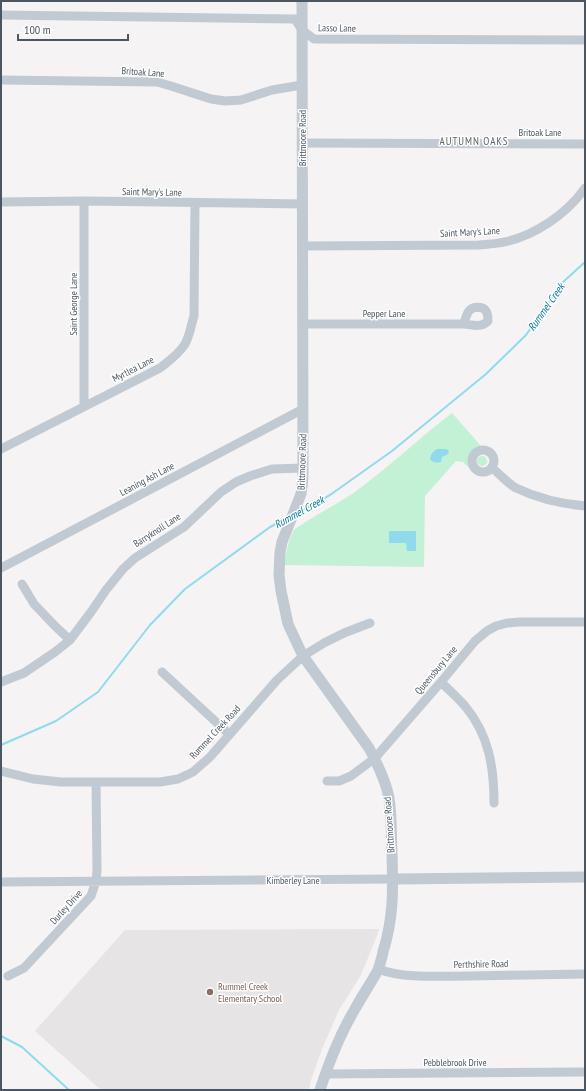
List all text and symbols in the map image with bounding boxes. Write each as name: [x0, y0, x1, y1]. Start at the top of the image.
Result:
scale bar: [18, 16, 128, 42]
street label: Lasso Lane: [318, 21, 356, 35]
text: 100 m: [24, 22, 51, 37]
street label: Britoak Lane: [121, 64, 165, 80]
street label: Brittmoore Road: [296, 110, 309, 166]
street label: Britoak Lane: [519, 126, 561, 139]
district label: AUTUMN OAKS: [440, 134, 508, 148]
street label: Saint Mary's Lane: [122, 185, 182, 199]
street label: Saint Mary's Lane: [440, 224, 500, 240]
street label: Saint George Lane: [67, 273, 80, 335]
water label: Rummel Creek: [524, 279, 568, 334]
street label: Pepper Lane: [363, 307, 405, 320]
street label: Myrtlea Lane: [110, 353, 156, 385]
street label: Brittmoore Road: [295, 434, 309, 490]
street label: Leaning Ash Lane: [117, 459, 177, 499]
water label: Rummel Creek: [272, 492, 328, 531]
street label: Barryknoll Lane: [131, 510, 183, 550]
street label: Queensbury Lane: [412, 643, 460, 697]
street label: Rummel Creek Road: [187, 702, 243, 762]
street label: Brittmoore Road: [381, 796, 397, 854]
street label: Kimberley Lane: [266, 874, 320, 887]
street label: Durley Drive: [47, 887, 85, 927]
street label: Perthshire Road: [454, 957, 508, 971]
place label: Rummel Creek Elementary School: [218, 980, 283, 1005]
marker: Rummel Creek Elementary School: [205, 987, 215, 997]
street label: Pebblebrook Drive: [423, 1056, 487, 1069]

